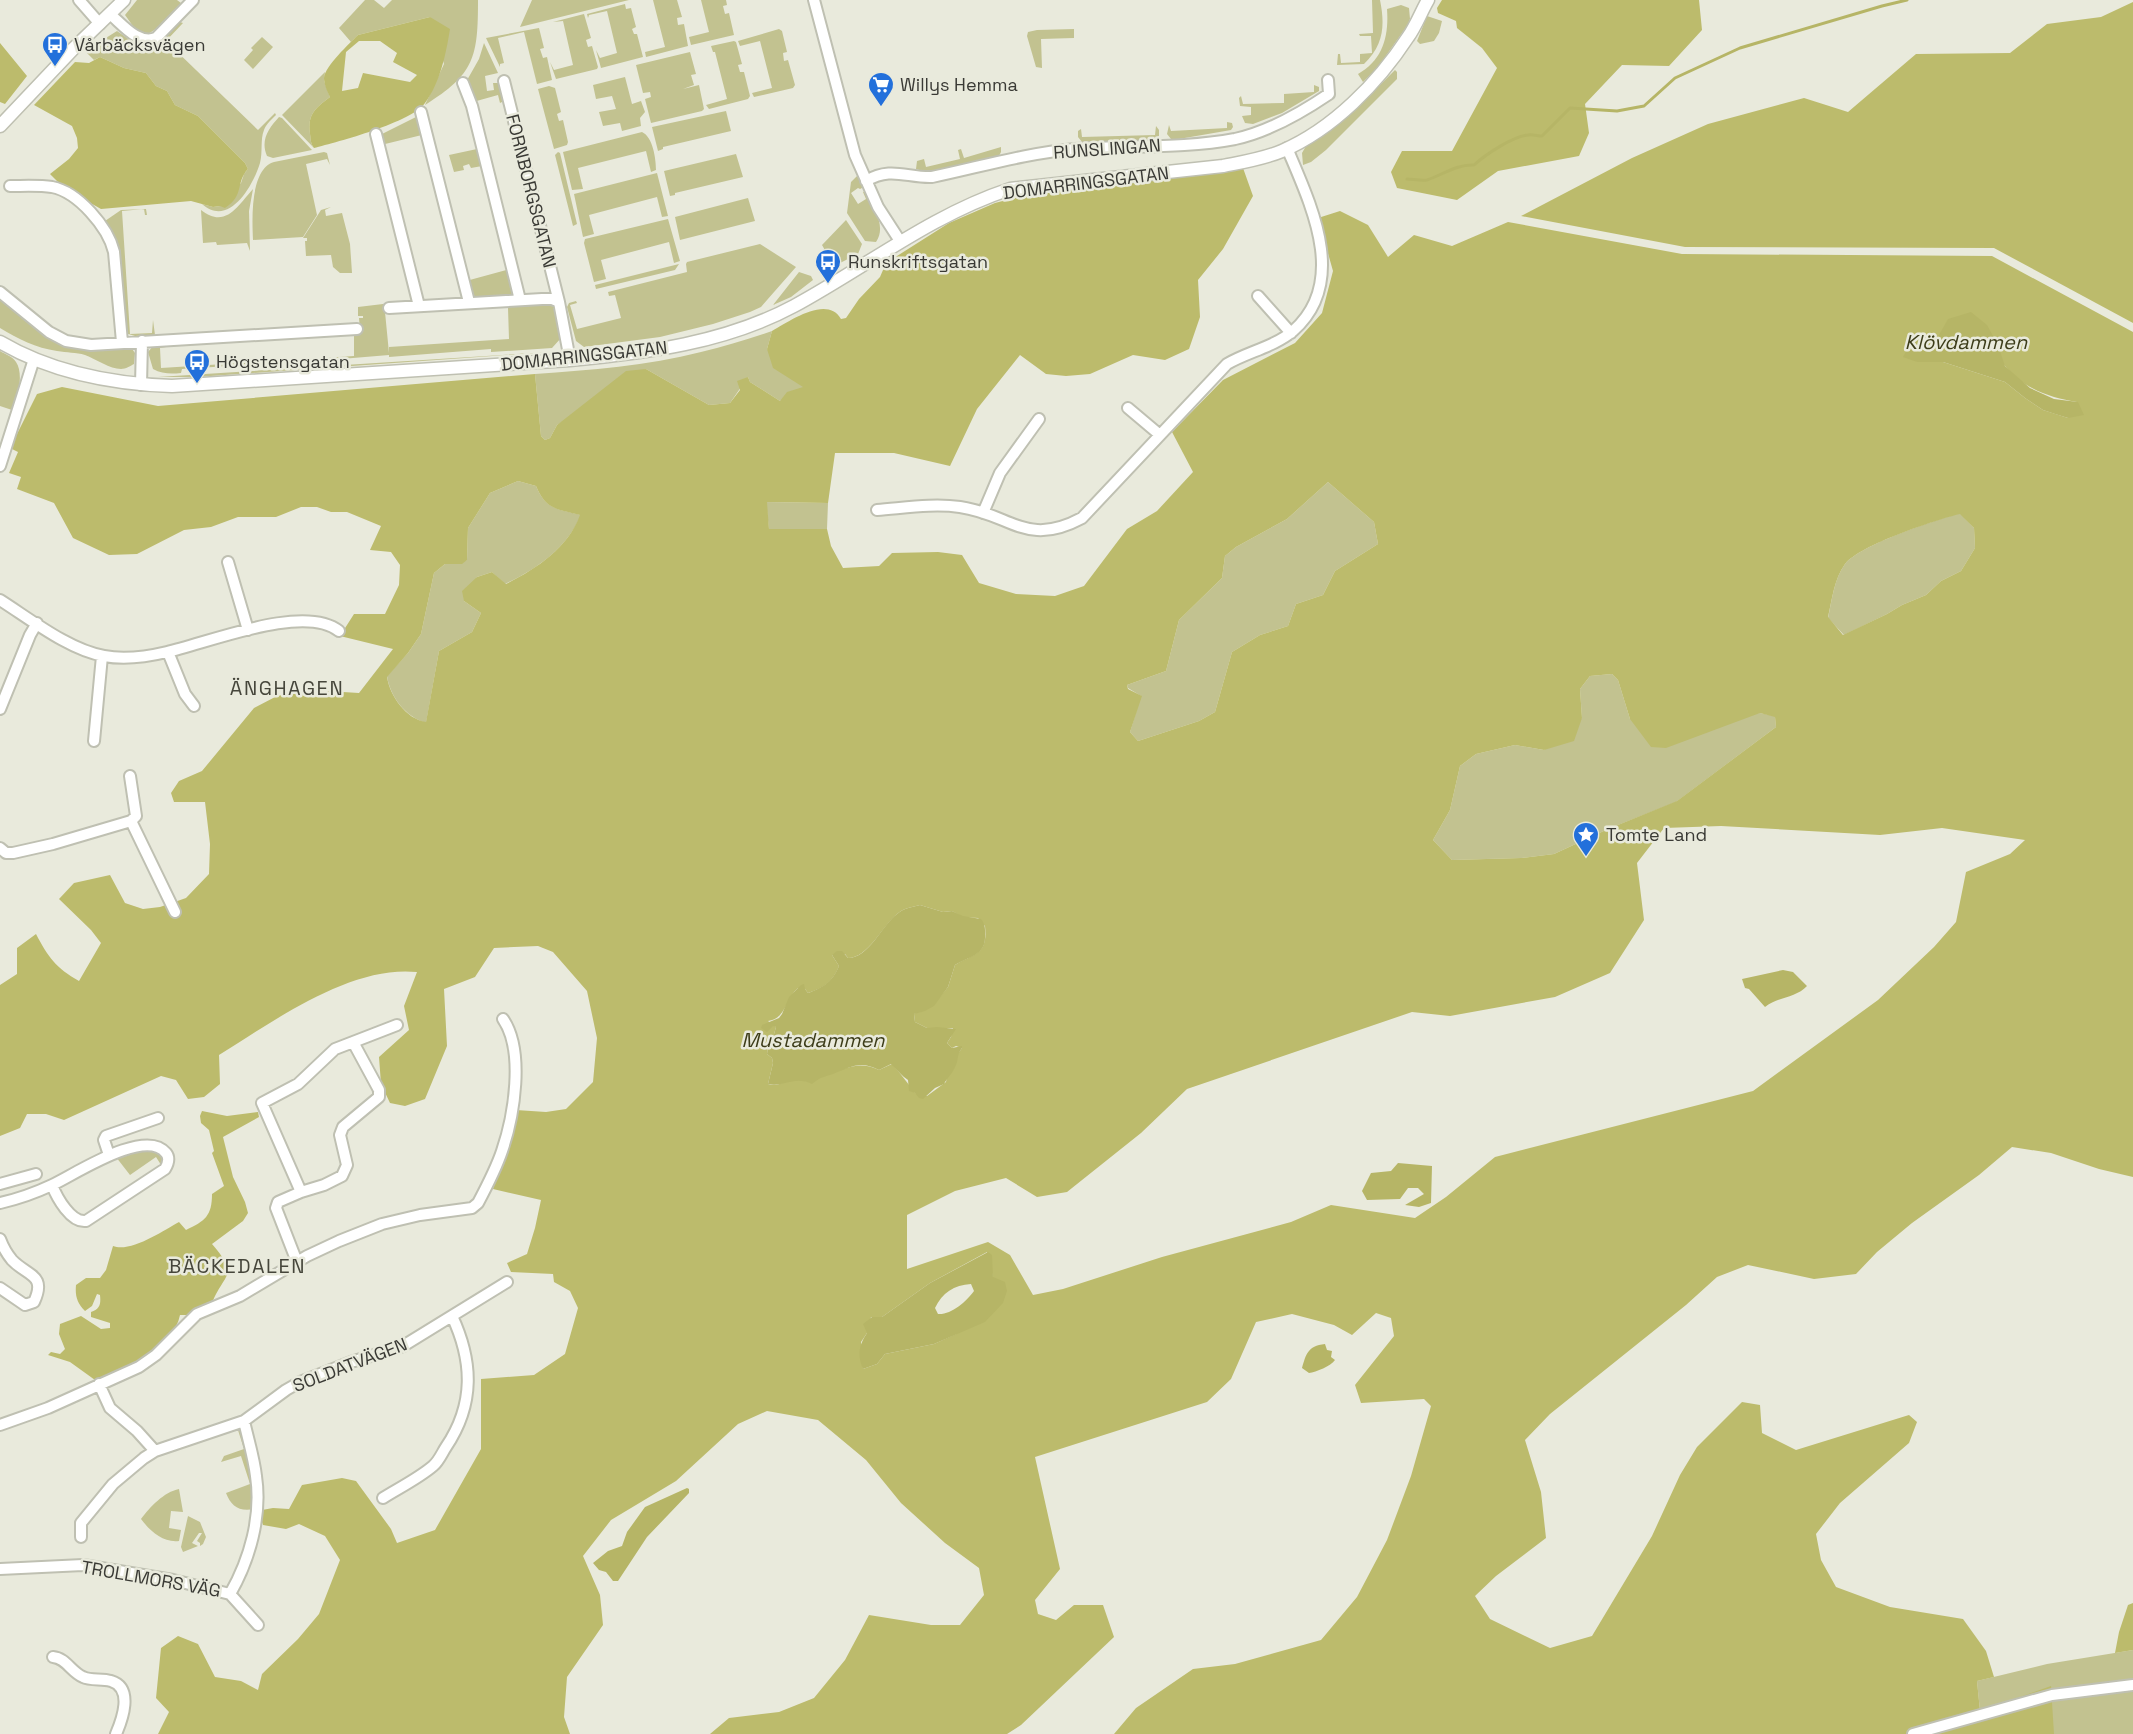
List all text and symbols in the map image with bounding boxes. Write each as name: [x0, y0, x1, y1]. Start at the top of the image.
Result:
bus stop icon: Vårbäcksvägen: [40, 30, 70, 68]
place label: Vårbäcksvägen: [74, 33, 205, 56]
supermarket icon: Willys Hemma: [866, 70, 896, 108]
place label: Willys Hemma: [900, 73, 1018, 96]
street label: FORNBORGSGATAN: [501, 112, 562, 270]
street label: RUNSLINGAN: [1052, 133, 1161, 164]
street label: DOMARRINGSGATAN: [1002, 161, 1170, 204]
bus stop icon: Runskriftsgatan: [813, 247, 843, 285]
place label: Runskriftsgatan: [848, 250, 988, 273]
water label: Klövdammen: [1905, 329, 2028, 355]
street label: DOMARRINGSGATAN: [500, 335, 668, 376]
bus stop icon: Högstensgatan: [182, 347, 212, 385]
place label: Högstensgatan: [216, 350, 350, 373]
district label: ÄNGHAGEN: [230, 675, 344, 701]
place icon: Tomte Land: [1571, 820, 1601, 858]
place label: Tomte Land: [1606, 823, 1707, 846]
water label: Mustadammen: [741, 1027, 885, 1053]
district label: BÄCKEDALEN: [168, 1253, 306, 1279]
street label: SOLDATVÄGEN: [289, 1332, 410, 1397]
street label: TROLLMORS VÄG: [80, 1555, 223, 1602]

